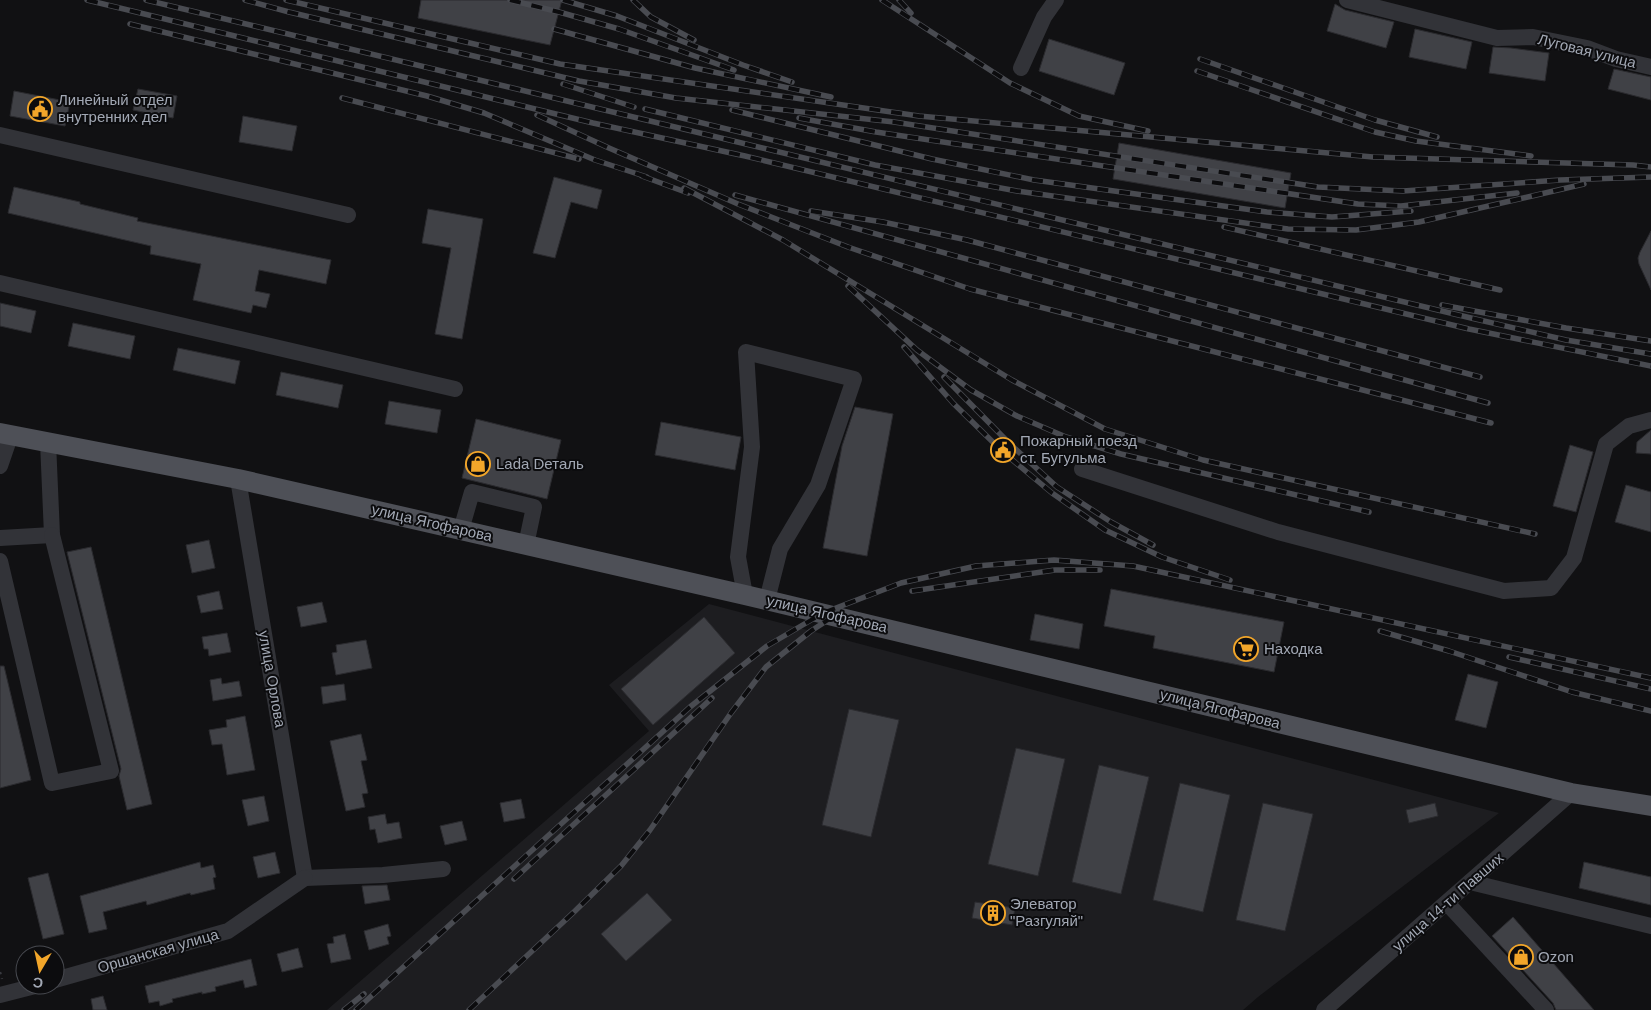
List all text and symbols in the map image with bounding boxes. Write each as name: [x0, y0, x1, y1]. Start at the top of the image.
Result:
street label: Луговая улица: [1536, 30, 1639, 71]
place label: Линейный отдел внутренних дел: [58, 91, 173, 125]
public building icon: Линейный отдел внутренних дел: [27, 96, 53, 122]
place label: Пожарный поезд ст. Бугульма: [1020, 432, 1137, 466]
public building icon: Пожарный поезд ст. Бугульма: [990, 437, 1016, 463]
shop icon: Lada Dеталь: [465, 451, 491, 477]
place label: Lada Dеталь: [496, 455, 584, 472]
street label: улица Ягофарова: [370, 500, 495, 545]
street label: улица Ягофарова: [765, 591, 890, 636]
street label: улица Орлова: [256, 629, 290, 729]
supermarket icon: Находка: [1233, 636, 1259, 662]
place label: Находка: [1264, 640, 1323, 657]
street label: улица Ягофарова: [1158, 685, 1283, 732]
street label: улица 14-ти Павших: [1389, 848, 1507, 954]
place label: Элеватор "Разгуляй": [1010, 895, 1083, 929]
building icon: Элеватор "Разгуляй": [980, 900, 1006, 926]
street label: Оршанская улица: [95, 925, 221, 976]
shop icon: Ozon: [1508, 944, 1534, 970]
north arrow: [15, 945, 65, 995]
place label: Ozon: [1538, 948, 1574, 965]
text: С: [32, 974, 44, 992]

